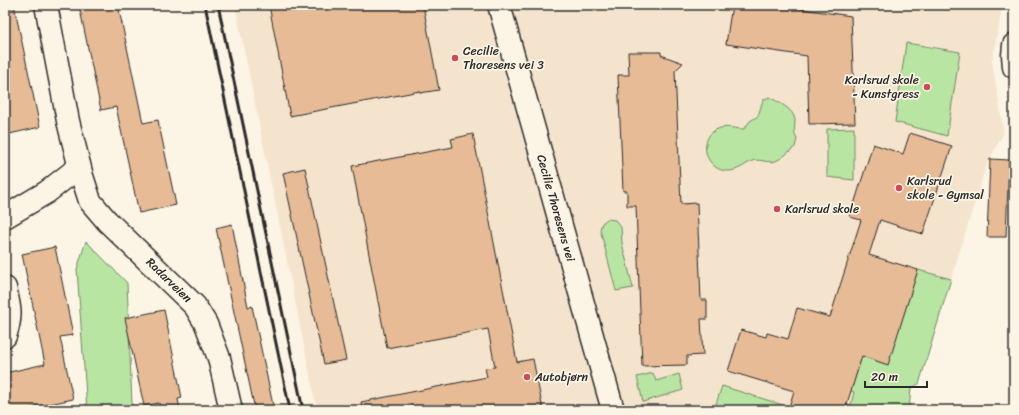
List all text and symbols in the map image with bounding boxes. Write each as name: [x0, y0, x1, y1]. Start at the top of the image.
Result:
place label: Cecilie Thoresens vei 3: [463, 40, 544, 76]
marker: Cecilie Thoresens vei 3: [450, 53, 460, 63]
place label: Karlsrud skole - Kunstgress: [845, 69, 919, 105]
marker: Karlsrud skole - Kunstgress: [922, 82, 932, 92]
street label: Cecilie Thoresens vei: [530, 152, 582, 265]
place label: Karlsrud skole - Gymsal: [906, 170, 984, 206]
marker: Karlsrud skole - Gymsal: [894, 183, 904, 193]
place label: Karlsrud skole: [785, 198, 859, 220]
marker: Karlsrud skole: [772, 204, 782, 214]
street label: Radarveien: [141, 252, 198, 308]
scale bar: [865, 363, 927, 389]
place label: Autobjørn: [534, 366, 589, 388]
text: 20 m: [871, 366, 898, 388]
marker: Autobjørn: [522, 372, 532, 382]

